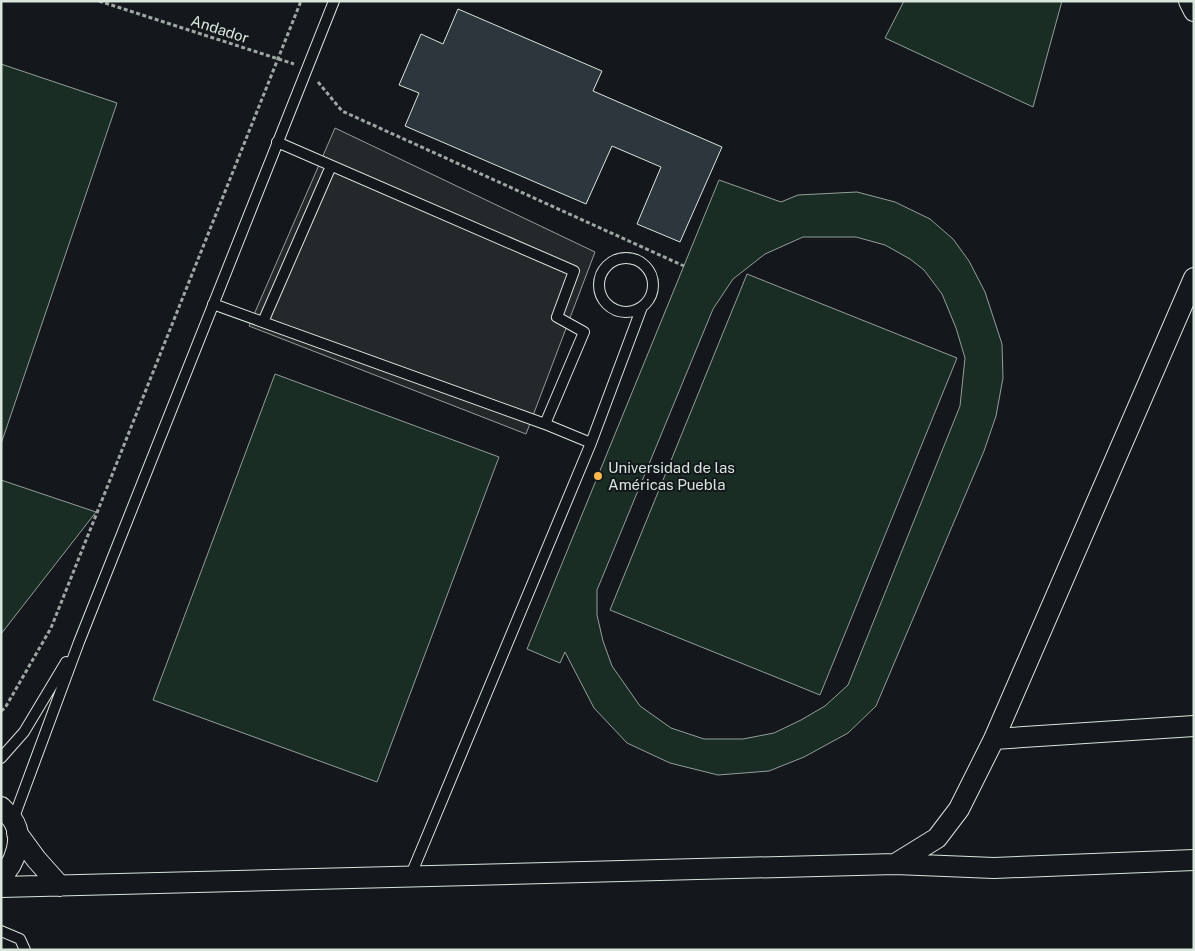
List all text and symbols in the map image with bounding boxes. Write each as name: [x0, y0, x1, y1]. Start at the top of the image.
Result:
street label: Andador: [189, 12, 251, 46]
place label: Universidad de las Américas Puebla: [608, 459, 735, 493]
marker: Universidad de las Américas Puebla: [592, 470, 604, 482]

